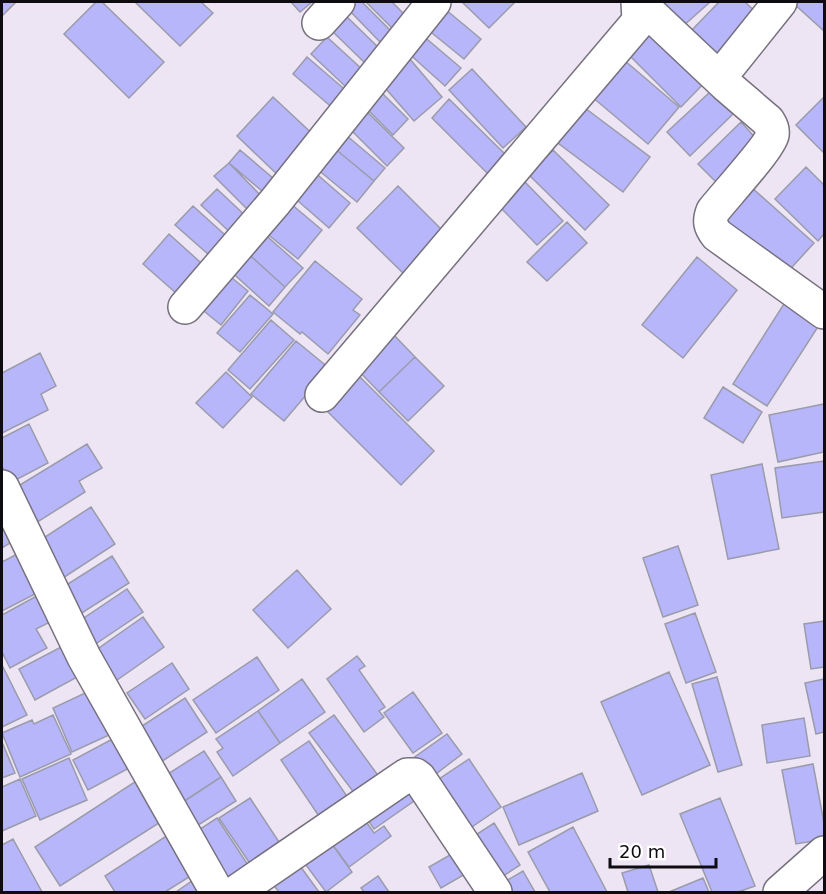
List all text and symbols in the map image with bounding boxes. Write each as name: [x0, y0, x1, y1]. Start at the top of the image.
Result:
scale bar: [610, 831, 716, 869]
text: 20 m: [619, 841, 665, 862]

